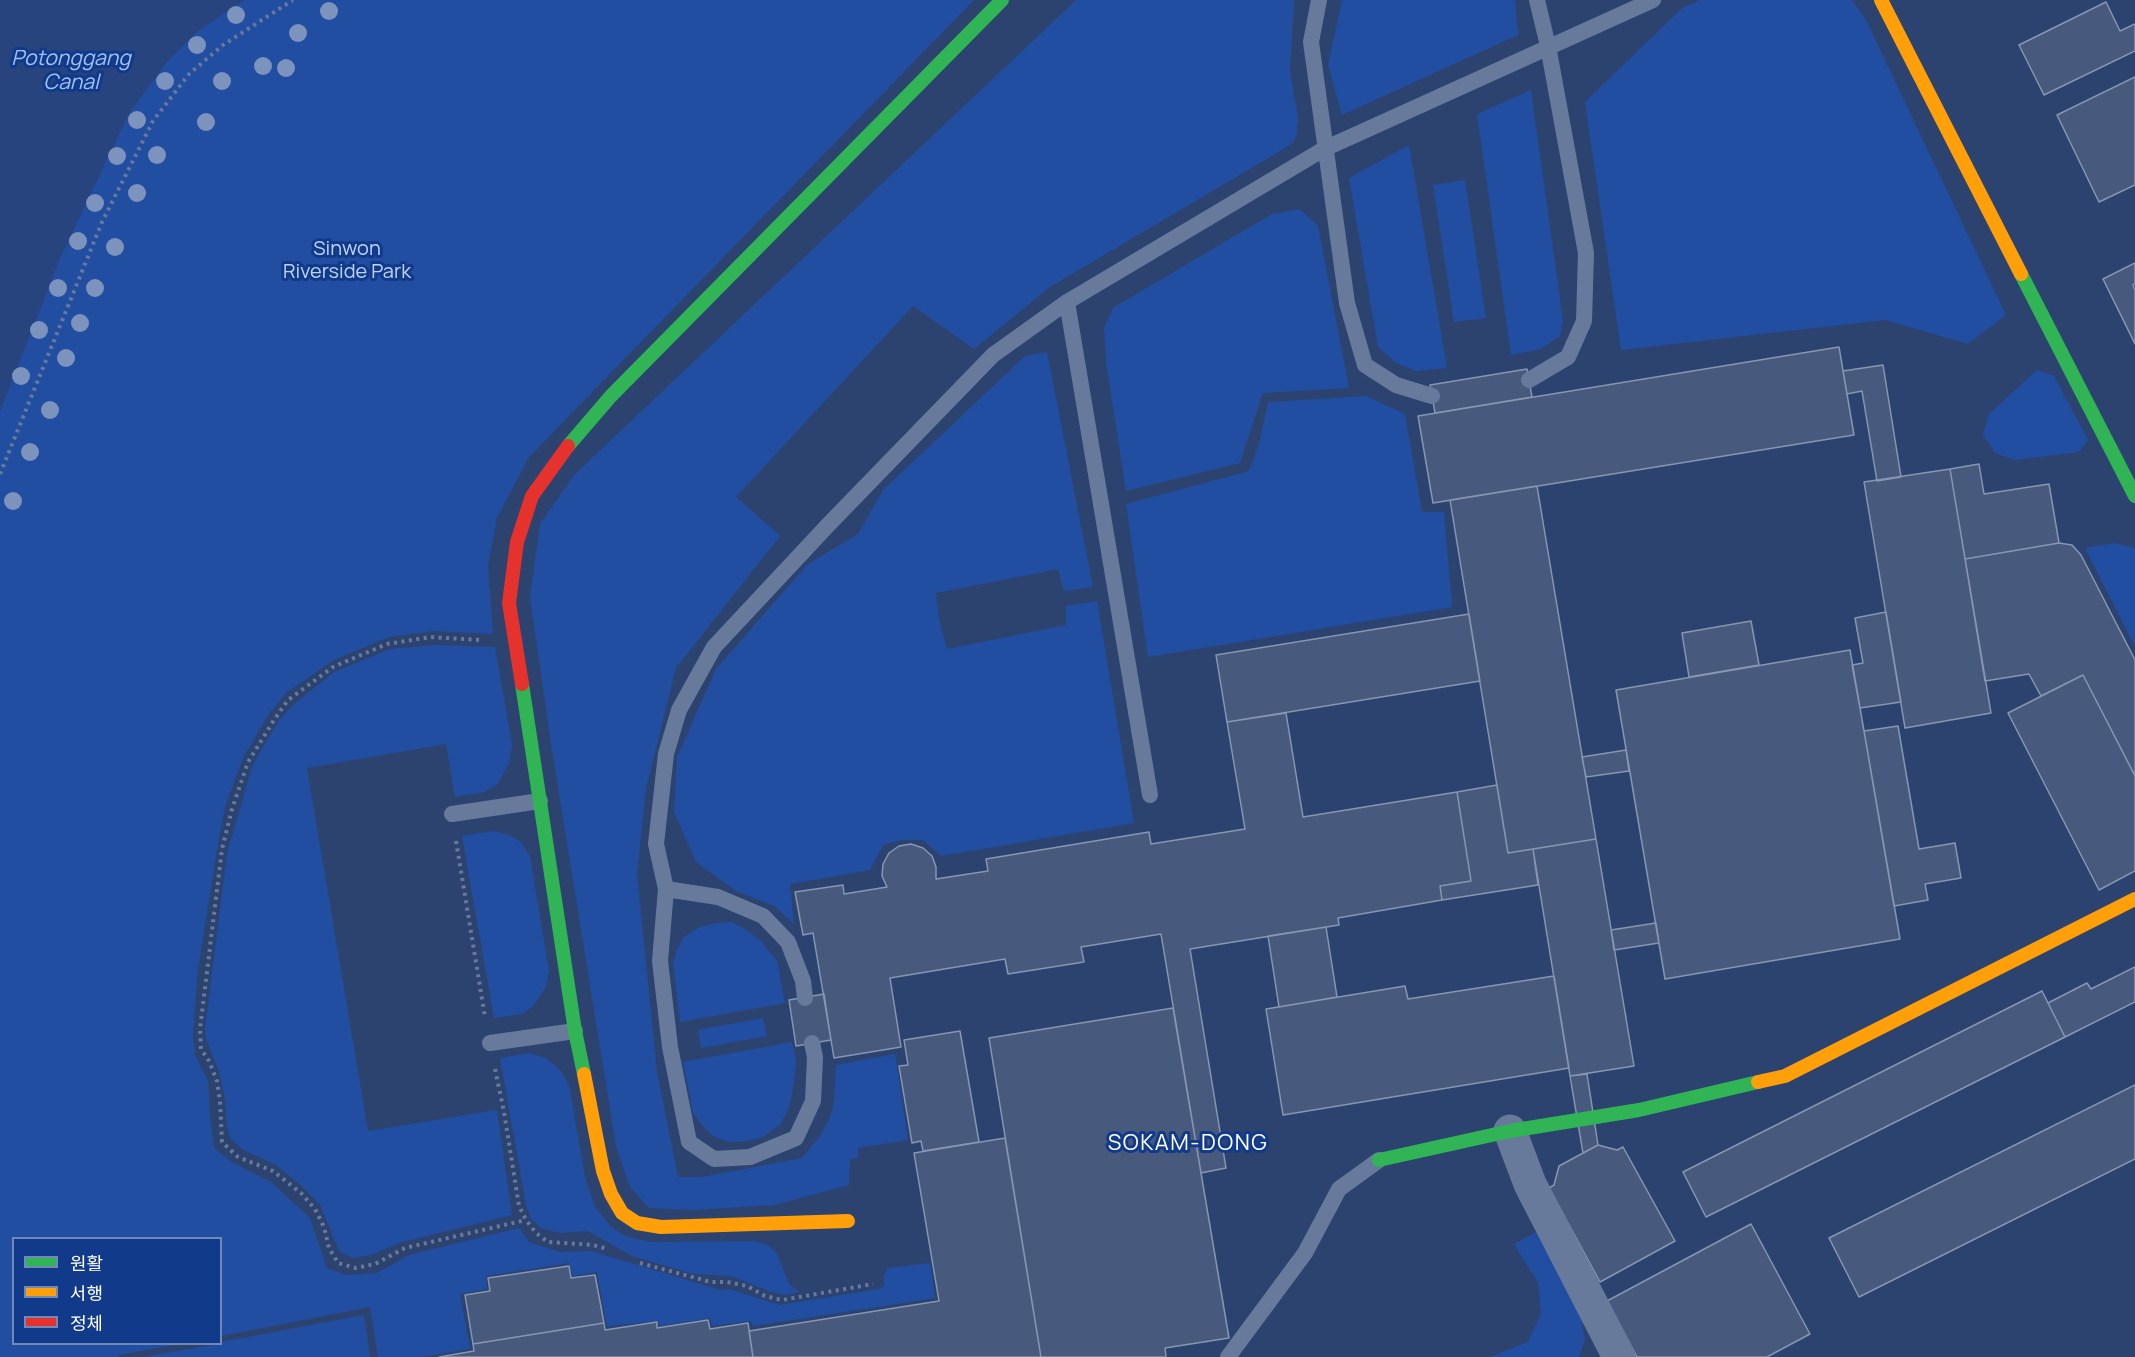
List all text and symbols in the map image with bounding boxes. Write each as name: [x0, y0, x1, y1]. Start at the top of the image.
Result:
water label: Potonggang Canal: [11, 46, 131, 96]
park label: Sinwon Riverside Park: [283, 237, 411, 284]
district label: SOKAM-DONG: [1108, 1131, 1268, 1157]
legend: [12, 1237, 222, 1345]
text: 원활: [70, 1251, 103, 1275]
text: 서행: [70, 1281, 103, 1305]
text: 정체: [70, 1311, 103, 1335]

